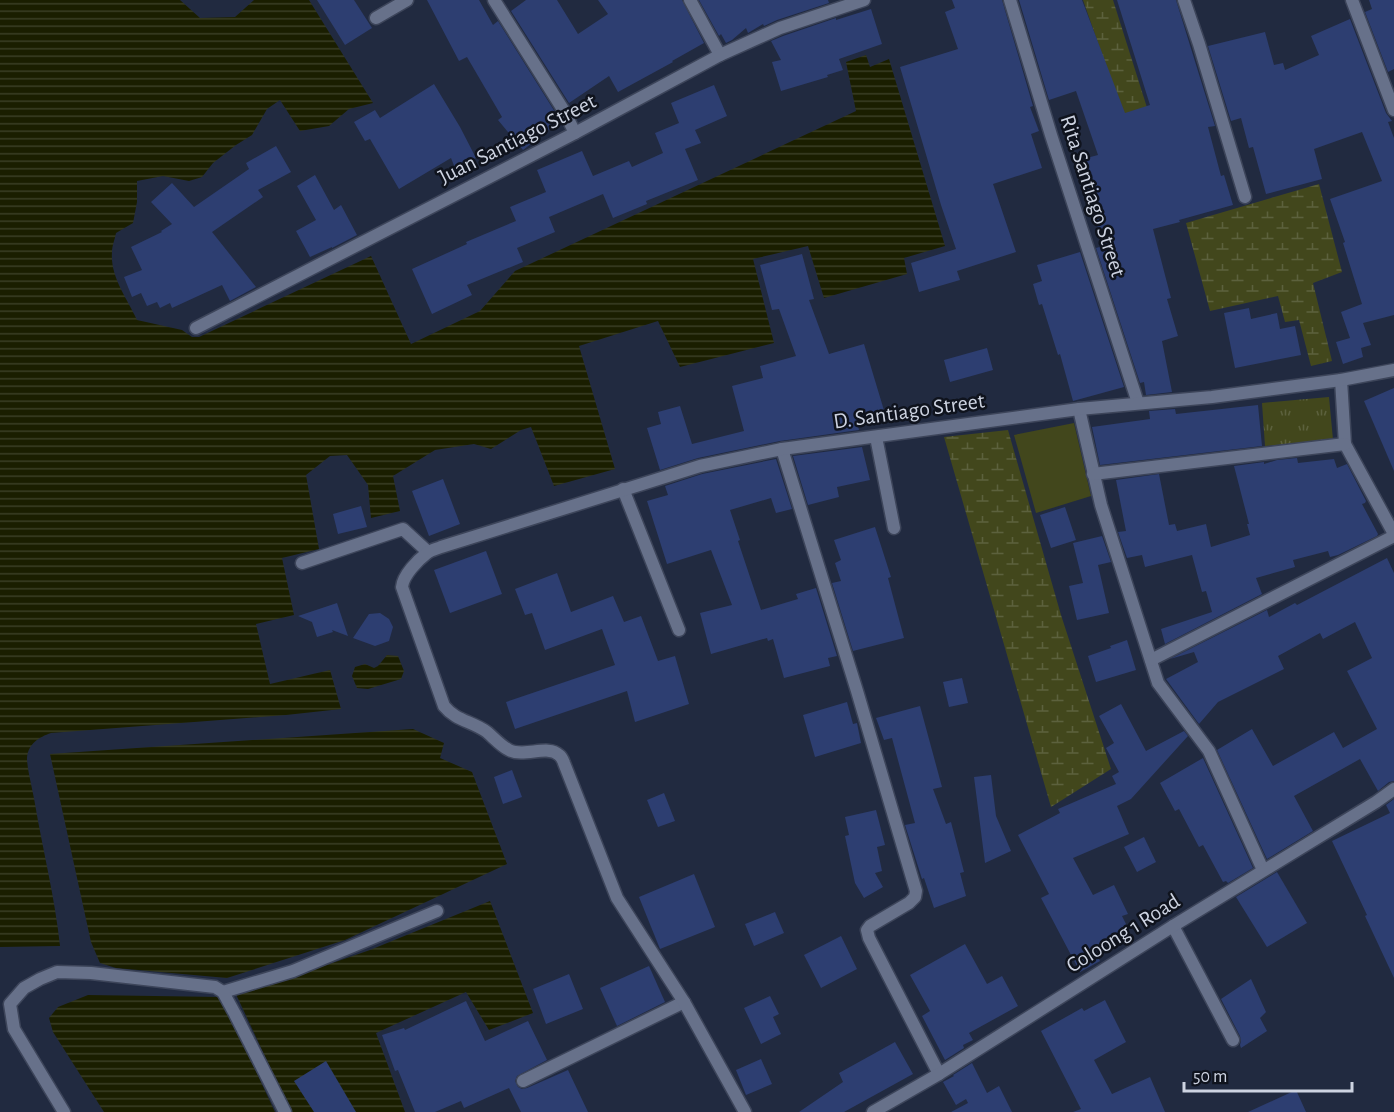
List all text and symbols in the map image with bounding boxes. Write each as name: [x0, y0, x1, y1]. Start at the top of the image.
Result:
street label: Juan Santiago Street: [435, 90, 599, 188]
street label: Rita Santiago Street: [1056, 112, 1130, 280]
street label: D. Santiago Street: [832, 389, 986, 433]
street label: Coloong 1 Road: [1062, 889, 1184, 977]
scale bar: [1184, 1055, 1352, 1093]
text: 50 m: [1193, 1068, 1227, 1086]

